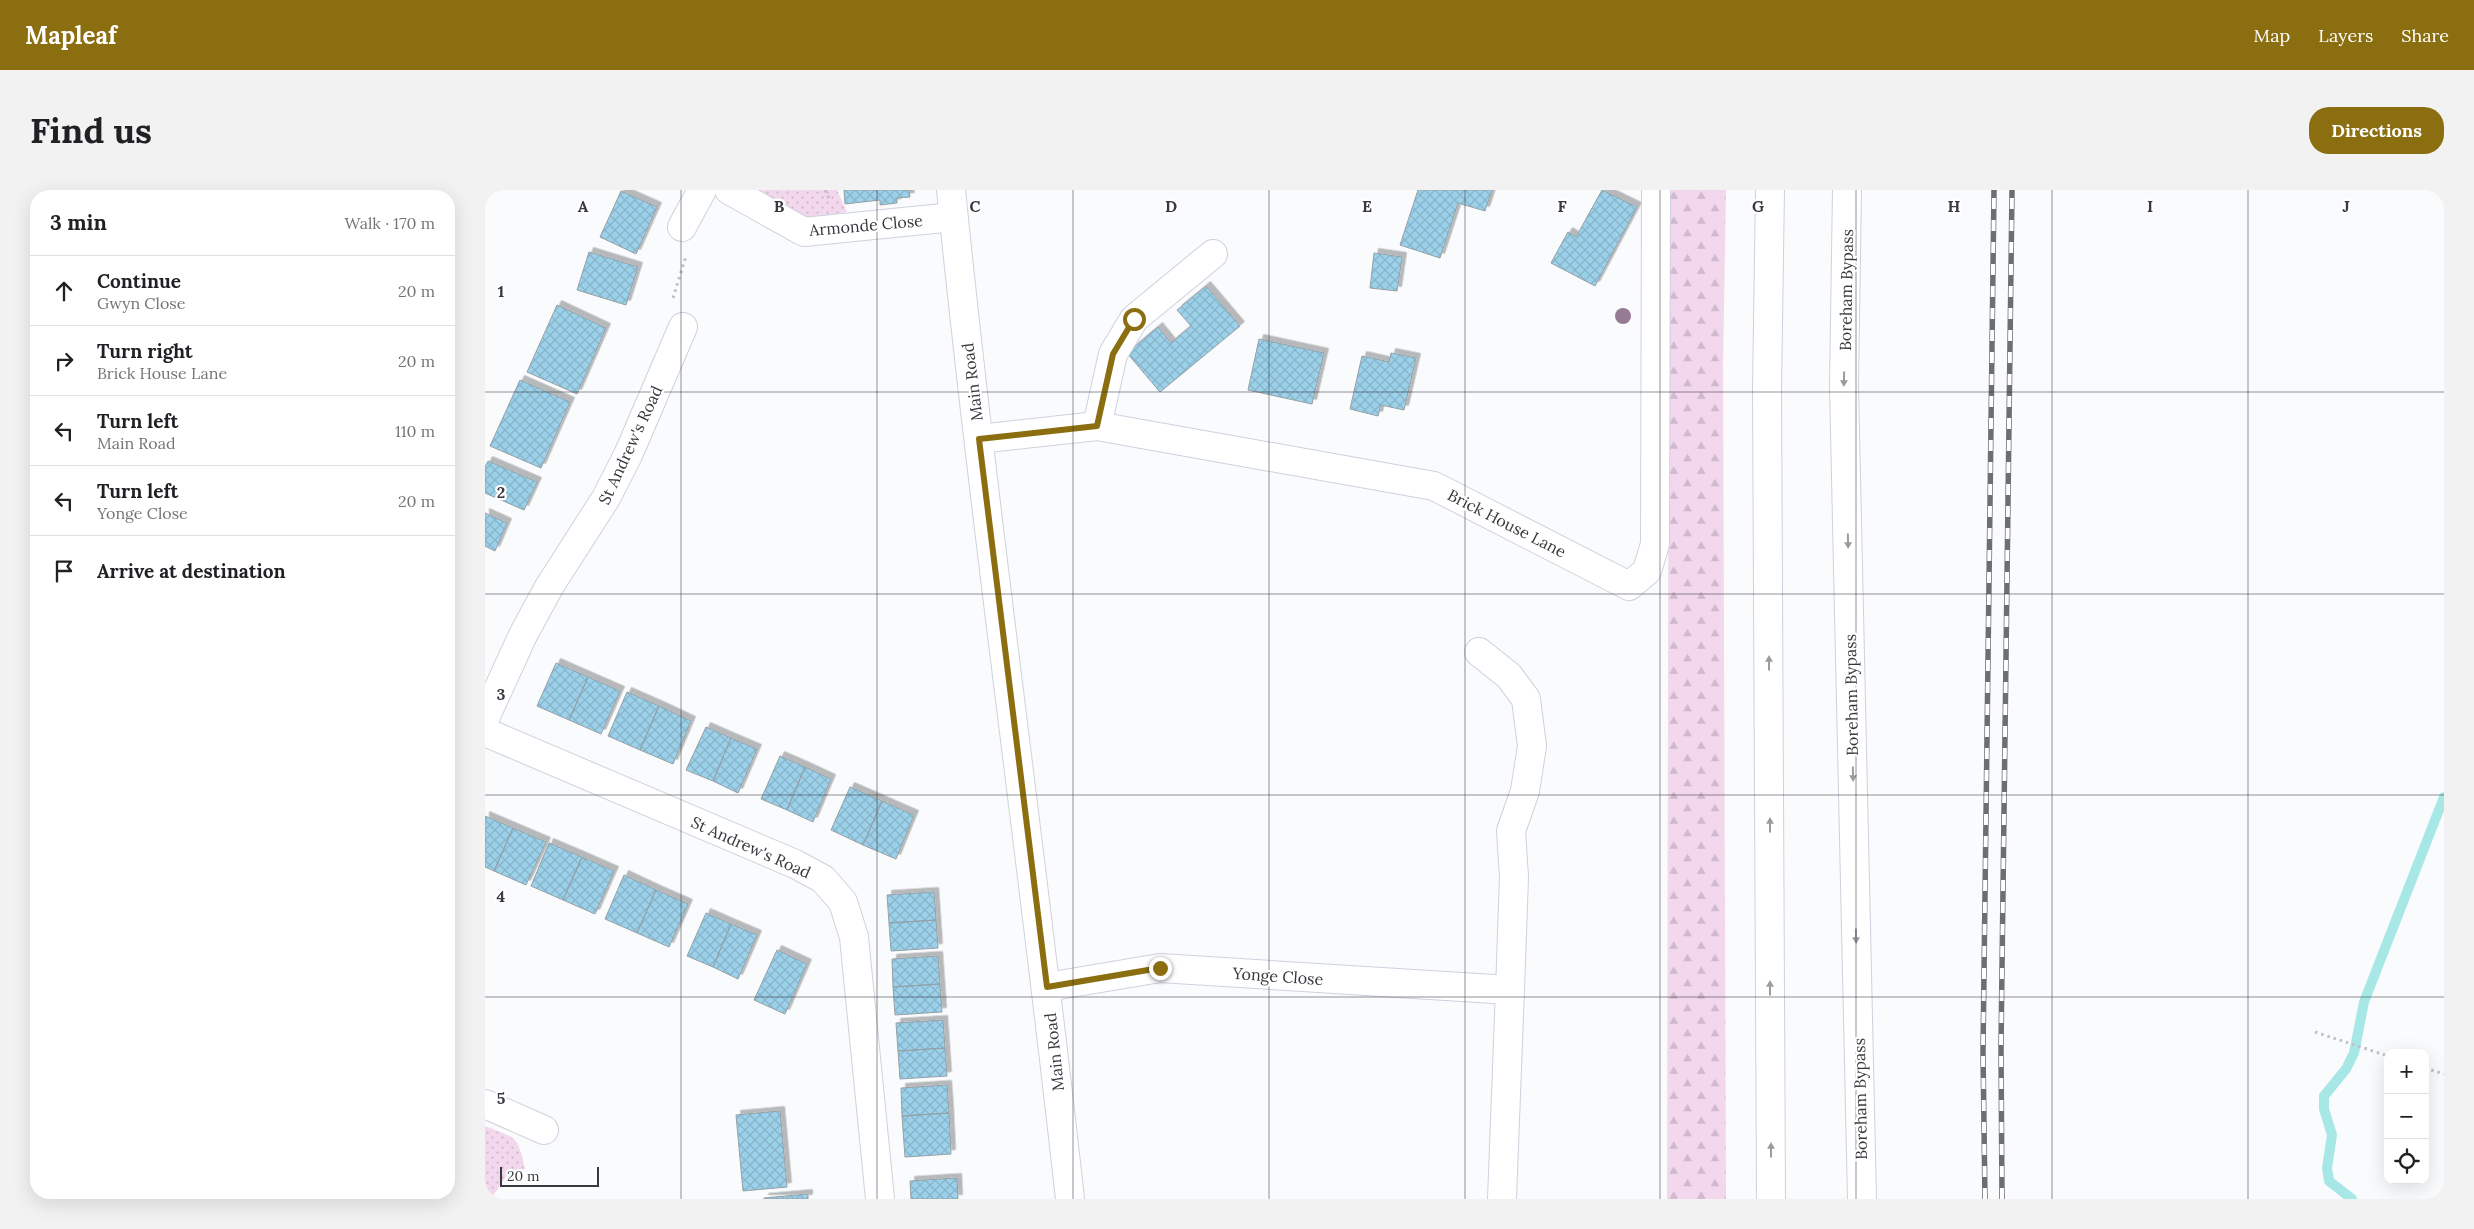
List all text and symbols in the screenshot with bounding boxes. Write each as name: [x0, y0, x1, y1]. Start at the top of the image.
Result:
text: Mapleaf: [25, 20, 117, 51]
text: Map: [2254, 24, 2290, 47]
text: Layers: [2318, 24, 2373, 47]
text: Share: [2401, 24, 2449, 47]
button: Directions: [2309, 107, 2444, 154]
text: Find us: [30, 108, 152, 153]
text: A: [578, 196, 589, 216]
text: B: [774, 196, 785, 216]
text: C: [969, 196, 981, 216]
text: D: [1165, 196, 1177, 216]
text: E: [1362, 196, 1372, 216]
text: F: [1557, 196, 1567, 216]
text: G: [1752, 196, 1764, 216]
text: H: [1948, 196, 1961, 216]
text: I: [2147, 196, 2153, 216]
text: J: [2342, 196, 2350, 216]
text: 3 min: [50, 209, 107, 236]
street label: Armonde Close: [807, 210, 924, 240]
text: Walk · 170 m: [344, 213, 435, 233]
street label: Boreham Bypass: [1835, 229, 1857, 351]
text: Continue: [97, 269, 181, 293]
icon: ahead: [50, 277, 78, 305]
text: 20 m: [398, 281, 435, 301]
text: 1: [498, 281, 504, 301]
text: Gwyn Close: [97, 293, 185, 313]
route start: [1123, 308, 1146, 331]
text: Turn right: [97, 339, 193, 363]
street label: Main Road: [957, 341, 987, 422]
icon: right: [50, 347, 78, 375]
text: 20 m: [398, 351, 435, 371]
text: Brick House Lane: [97, 363, 227, 383]
one-way arrow: [1840, 371, 1848, 387]
street label: St Andrew's Road: [594, 382, 667, 508]
text: Turn left: [97, 409, 178, 433]
icon: left: [50, 417, 78, 445]
text: 110 m: [395, 421, 435, 441]
text: Main Road: [97, 433, 175, 453]
text: Turn left: [97, 479, 178, 503]
text: 2: [497, 482, 505, 502]
street label: Brick House Lane: [1444, 485, 1570, 562]
icon: left: [50, 487, 78, 515]
text: 20 m: [398, 491, 435, 511]
text: Yonge Close: [97, 503, 188, 523]
one-way arrow: [1844, 533, 1852, 549]
icon: arrive: [50, 557, 78, 585]
text: Arrive at destination: [97, 559, 286, 583]
street label: Boreham Bypass: [1840, 634, 1862, 756]
one-way arrow: [1765, 655, 1773, 671]
text: 3: [497, 684, 506, 704]
one-way arrow: [1849, 766, 1857, 782]
street label: St Andrew's Road: [688, 812, 814, 883]
one-way arrow: [1766, 817, 1774, 833]
text: 4: [497, 886, 506, 906]
one-way arrow: [1852, 928, 1860, 944]
route end: [1149, 957, 1172, 980]
street label: Yonge Close: [1231, 963, 1324, 989]
one-way arrow: [1766, 980, 1774, 996]
street label: Main Road: [1040, 1012, 1068, 1092]
street label: Boreham Bypass: [1849, 1038, 1871, 1160]
map controls: [2384, 1049, 2429, 1184]
button: +: [2384, 1049, 2429, 1094]
text: 5: [497, 1088, 506, 1108]
button: −: [2384, 1094, 2429, 1139]
button: locate: [2384, 1139, 2429, 1184]
one-way arrow: [1767, 1142, 1775, 1158]
scale bar: [500, 1164, 599, 1187]
text: 20 m: [507, 1167, 539, 1185]

